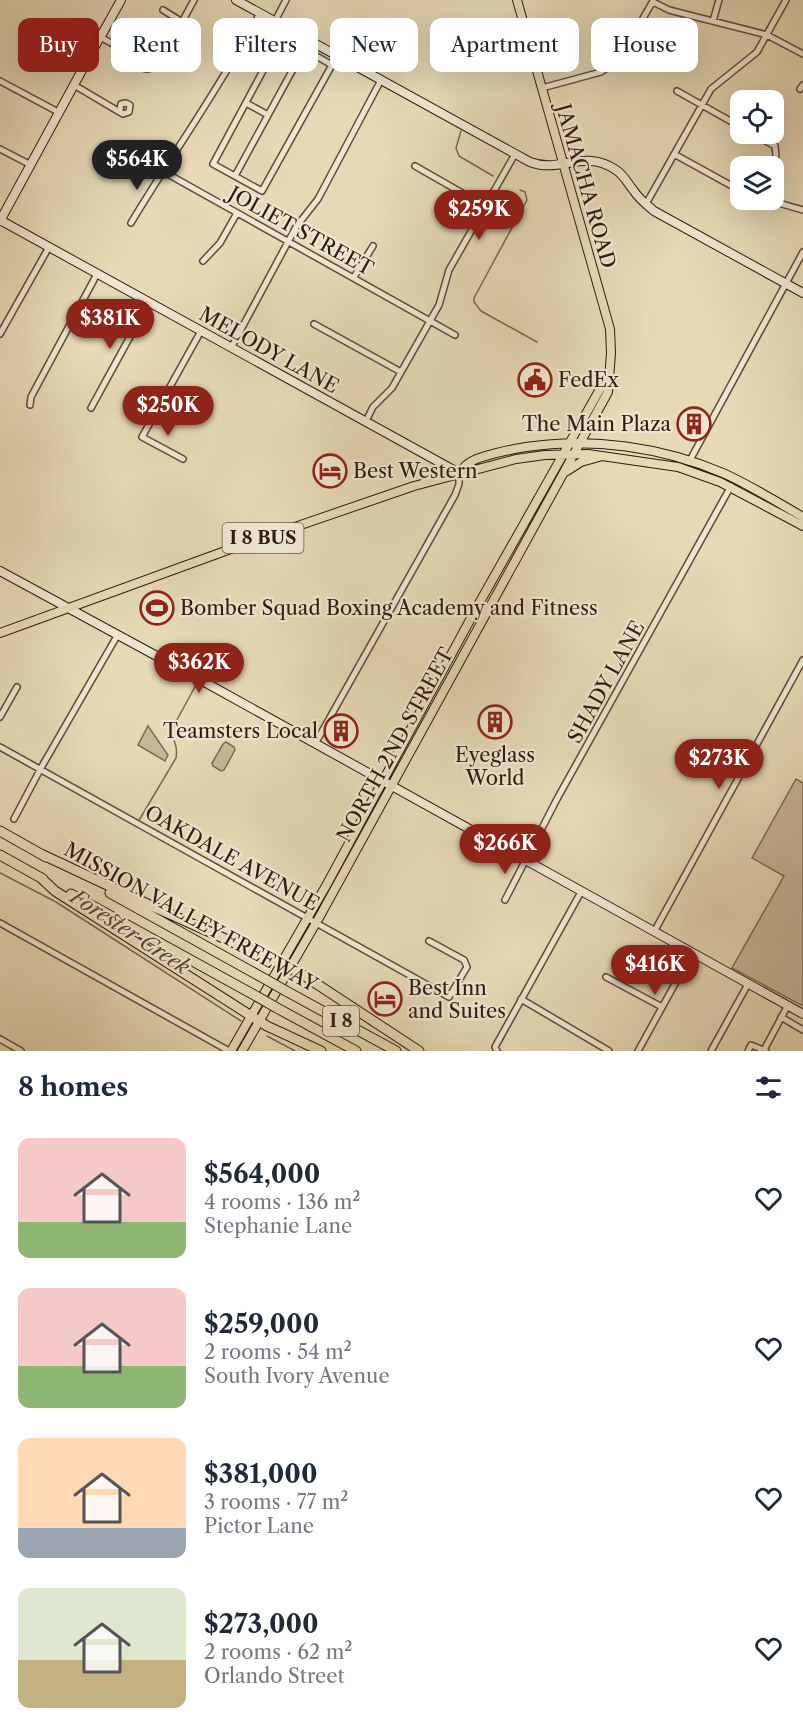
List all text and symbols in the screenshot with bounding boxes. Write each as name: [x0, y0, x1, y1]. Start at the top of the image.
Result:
chip: Buy: [18, 18, 99, 72]
chip: Rent: [111, 18, 201, 72]
chip: Filters: [213, 18, 318, 72]
chip: New: [330, 18, 418, 72]
chip: Apartment: [430, 18, 579, 72]
chip: House: [591, 18, 698, 72]
map controls: [730, 90, 784, 210]
button: locate: [730, 90, 784, 144]
street label: JAMACHA ROAD: [550, 98, 621, 271]
pin: $564K: [95, 140, 179, 191]
text: $564K: [106, 147, 168, 171]
button: layers: [730, 156, 784, 210]
street label: JOLIET STREET: [222, 180, 378, 281]
pin: $259K: [437, 190, 521, 241]
text: $259K: [448, 197, 510, 221]
pin: $381K: [68, 299, 152, 350]
street label: MELODY LANE: [195, 302, 343, 398]
text: $381K: [80, 306, 140, 330]
public building icon: FedEx: [517, 362, 553, 398]
place label: FedEx: [558, 368, 619, 392]
pin: $250K: [126, 386, 210, 437]
text: $250K: [137, 393, 199, 417]
building icon: The Main Plaza: [676, 406, 712, 442]
place label: The Main Plaza: [522, 412, 671, 436]
hotel icon: Best Western: [312, 453, 348, 489]
place label: Best Western: [353, 459, 478, 483]
road number: I 8 BUS: [222, 523, 304, 553]
sports icon: Bomber Squad Boxing Academy and Fitness: [139, 590, 175, 626]
place label: Bomber Squad Boxing Academy and Fitness: [180, 596, 598, 620]
street label: SHADY LANE: [562, 617, 650, 747]
pin: $362K: [157, 643, 241, 694]
street label: NORTH 2ND STREET: [332, 644, 458, 846]
text: $362K: [168, 650, 230, 674]
building icon: Eyeglass World: [477, 704, 513, 740]
building icon: Teamsters Local: [323, 713, 359, 749]
place label: Teamsters Local: [163, 719, 318, 743]
pin: $273K: [677, 739, 761, 790]
place label: Eyeglass World: [455, 743, 535, 790]
text: $273K: [689, 746, 749, 770]
street label: OAKDALE AVENUE: [141, 800, 323, 916]
pin: $266K: [463, 824, 547, 875]
text: $266K: [474, 831, 536, 855]
street label: MISSION VALLEY FREEWAY: [60, 837, 323, 997]
water label: Forester Creek: [64, 883, 195, 979]
pin: $416K: [613, 945, 697, 996]
text: $416K: [625, 952, 685, 976]
place label: Best Inn and Suites: [408, 976, 506, 1023]
hotel icon: Best Inn and Suites: [367, 981, 403, 1017]
road number: I 8: [323, 1006, 359, 1036]
text: 8 homes: [18, 1071, 128, 1103]
icon: filters: [752, 1071, 785, 1104]
text: $564,000: [204, 1158, 320, 1190]
icon: home: [66, 1162, 138, 1234]
icon: heart: [752, 1182, 785, 1215]
text: 4 rooms · 136 m²: [204, 1190, 360, 1214]
text: Stephanie Lane: [204, 1214, 352, 1238]
text: $259,000: [204, 1308, 319, 1340]
icon: home: [66, 1312, 138, 1384]
icon: heart: [752, 1332, 785, 1365]
text: 2 rooms · 54 m²: [204, 1340, 352, 1364]
text: South Ivory Avenue: [204, 1364, 390, 1388]
text: $381,000: [204, 1458, 317, 1490]
icon: home: [66, 1462, 138, 1534]
icon: heart: [752, 1482, 785, 1515]
text: 3 rooms · 77 m²: [204, 1490, 348, 1514]
text: Pictor Lane: [204, 1514, 314, 1538]
text: $273,000: [204, 1608, 319, 1640]
icon: home: [66, 1612, 138, 1684]
icon: heart: [752, 1632, 785, 1665]
text: 2 rooms · 62 m²: [204, 1640, 352, 1664]
text: Orlando Street: [204, 1664, 345, 1688]

